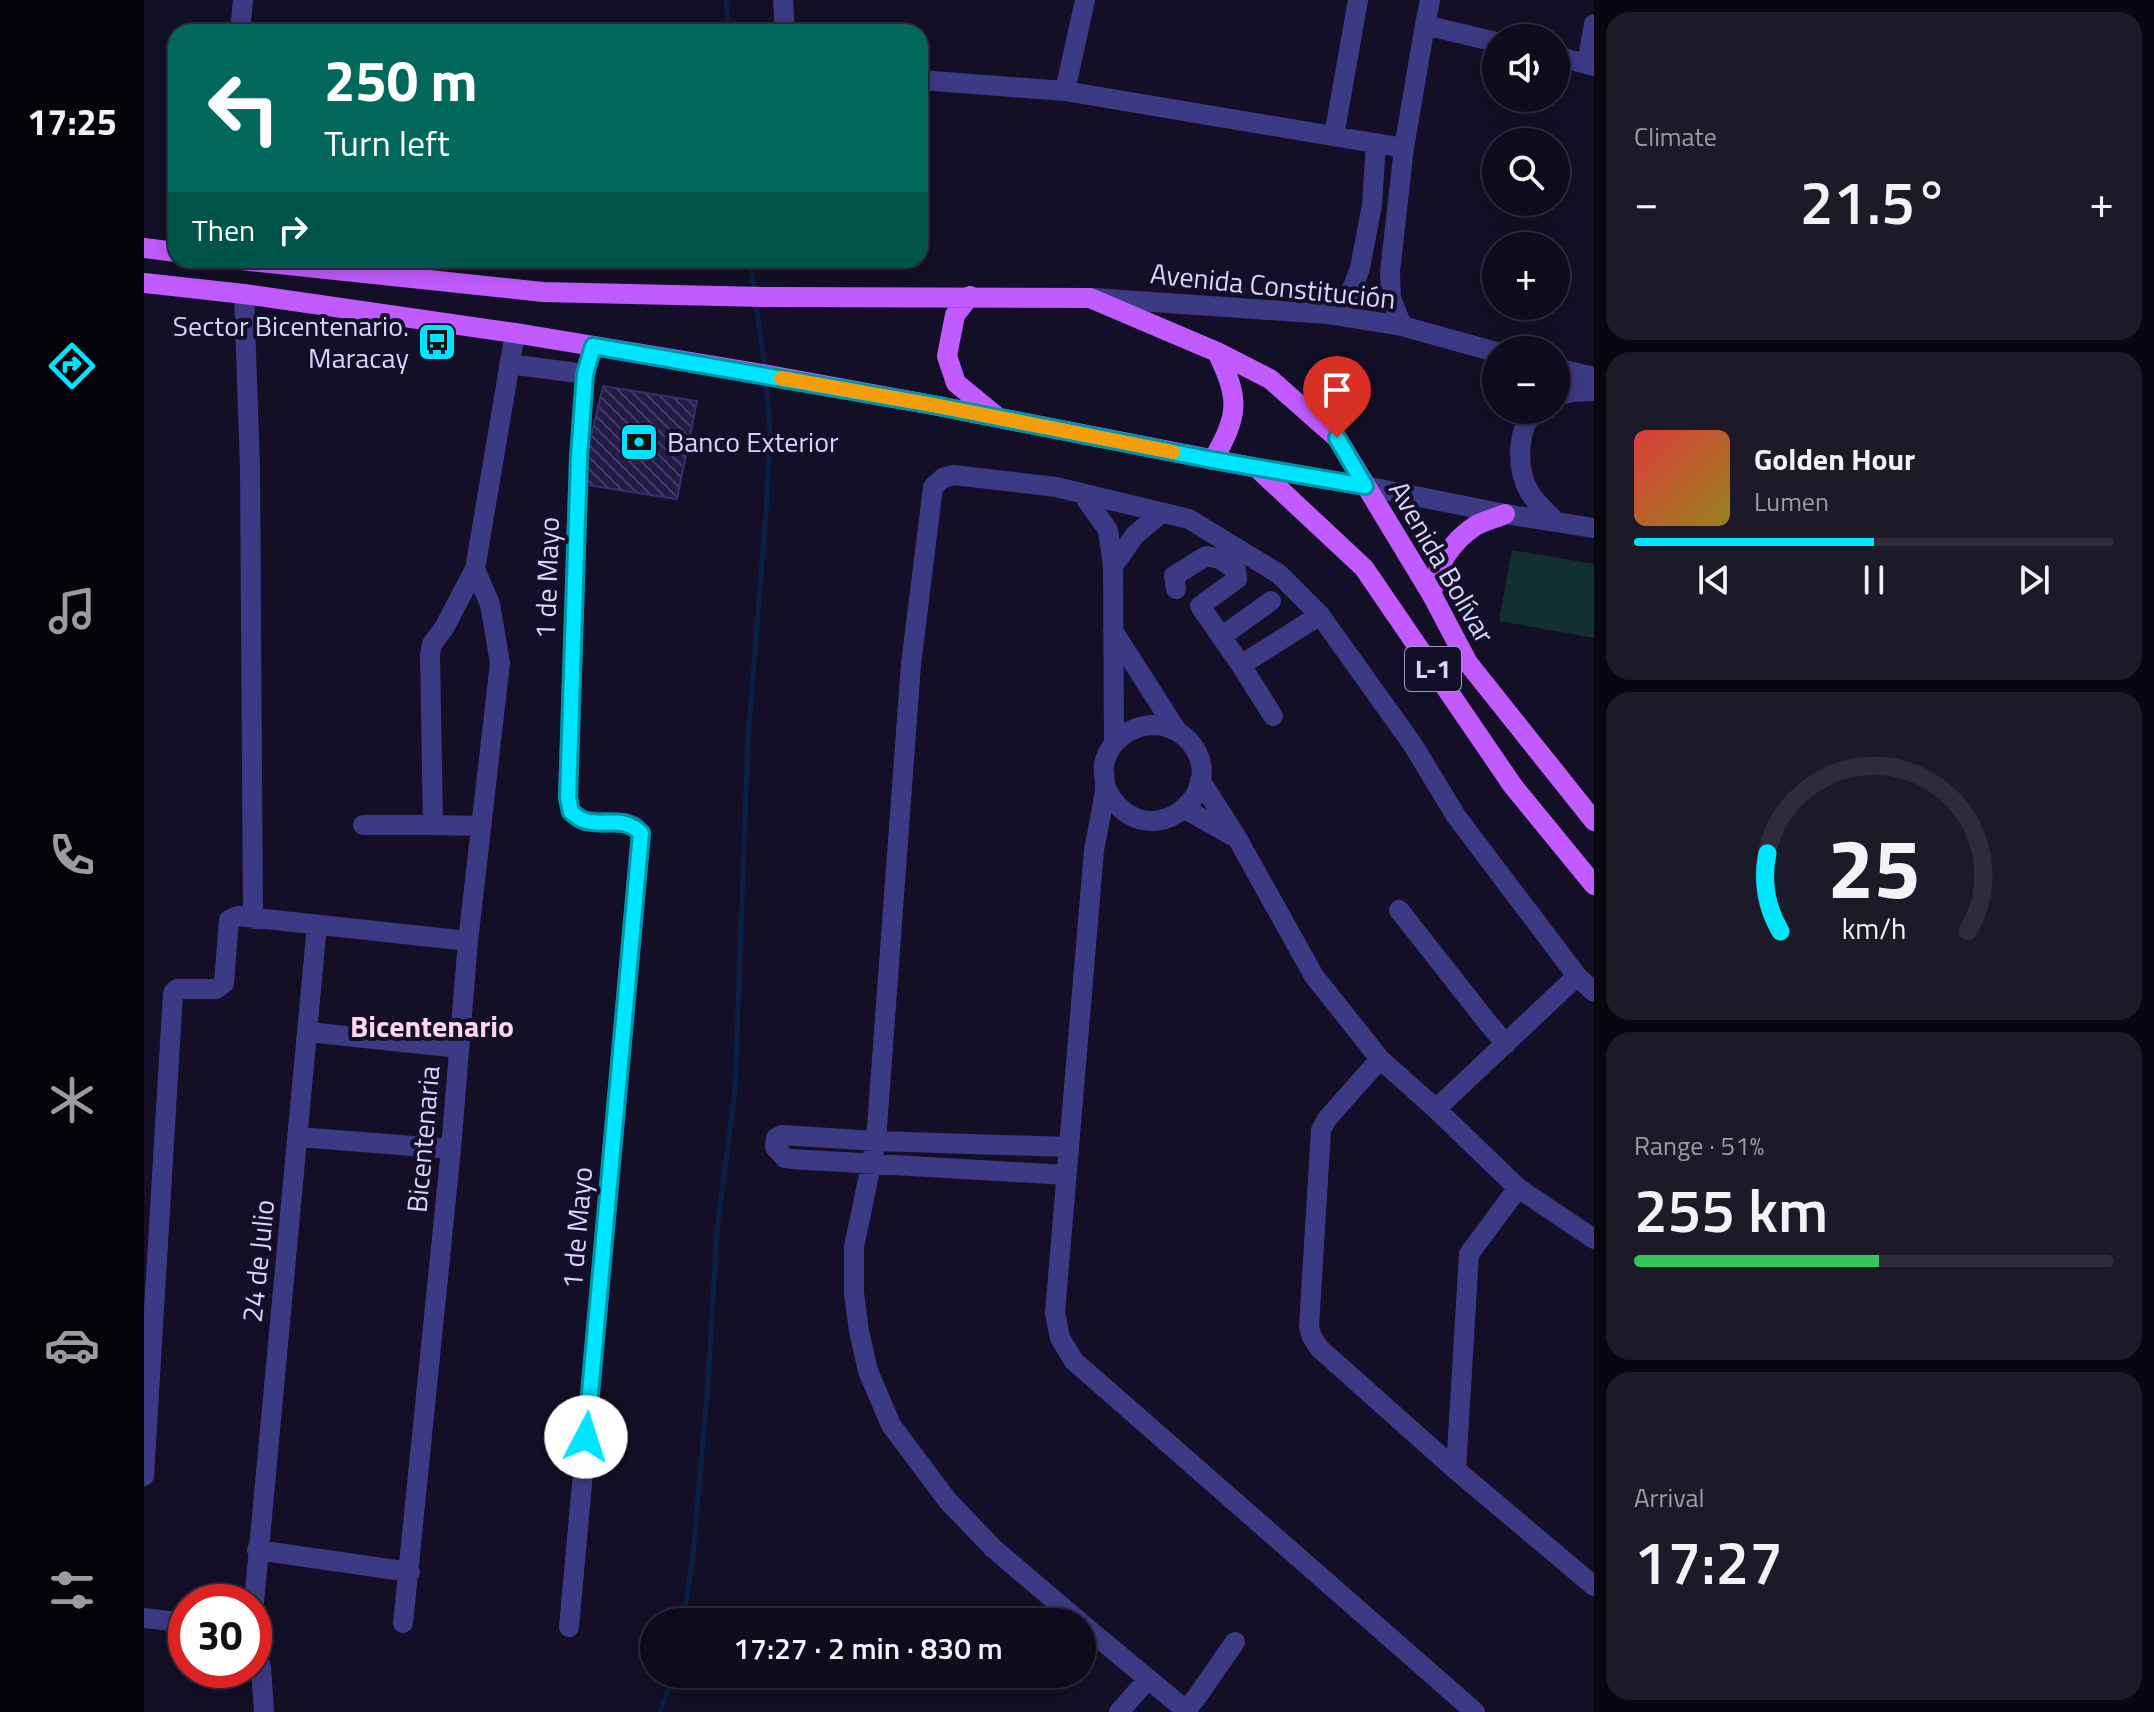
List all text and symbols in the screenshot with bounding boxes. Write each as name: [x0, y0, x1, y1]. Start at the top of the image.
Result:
map controls: [1482, 24, 1570, 424]
button: sound: [1482, 24, 1570, 112]
text: 250 m: [324, 38, 477, 123]
icon: left: [192, 56, 296, 160]
text: 17:25: [27, 94, 117, 149]
text: Turn left: [324, 115, 450, 170]
text: Climate: [1634, 117, 1717, 156]
button: search: [1482, 128, 1570, 216]
text: 21.5°: [1800, 156, 1948, 247]
text: −: [1634, 168, 1659, 235]
text: +: [2089, 168, 2114, 235]
text: Then: [192, 207, 255, 253]
icon: right: [271, 208, 315, 252]
button: +: [1482, 232, 1570, 320]
street label: Avenida Constitución: [1148, 251, 1398, 320]
place label: Sector Bicentenario. Maracay: [173, 304, 409, 379]
bus stop icon: Sector Bicentenario. Maracay: [416, 321, 458, 363]
button: −: [1482, 336, 1570, 424]
icon: directions: [44, 338, 100, 394]
pin: [1303, 356, 1371, 438]
icon: arrive: [1315, 368, 1359, 412]
place label: Banco Exterior: [667, 420, 839, 463]
bank icon: Banco Exterior: [618, 421, 660, 463]
text: Golden Hour: [1754, 436, 1915, 482]
street label: Avenida Bolívar: [1378, 472, 1507, 651]
text: Lumen: [1754, 482, 1829, 521]
street label: 1 de Mayo: [523, 516, 570, 640]
icon: previous: [1692, 558, 1736, 602]
icon: pause: [1852, 558, 1896, 602]
icon: next: [2012, 558, 2056, 602]
icon: music: [44, 583, 100, 639]
road number: L-1: [1405, 647, 1461, 691]
text: 25: [1827, 804, 1921, 930]
icon: phone: [44, 827, 100, 883]
text: km/h: [1842, 907, 1906, 950]
district label: Bicentenario: [350, 1003, 514, 1049]
street label: Bicentenaria: [395, 1064, 450, 1214]
icon: climate: [44, 1072, 100, 1128]
text: Range · 51%: [1634, 1126, 1764, 1165]
text: 255 km: [1634, 1164, 1828, 1255]
street label: 1 de Mayo: [550, 1165, 603, 1291]
street label: 24 de Julio: [230, 1198, 285, 1324]
icon: car: [44, 1317, 100, 1373]
position arrow: [544, 1395, 628, 1479]
text: Arrival: [1634, 1478, 1705, 1517]
text: 17:27: [1634, 1516, 1783, 1607]
icon: filters: [44, 1562, 100, 1618]
speed limit sign: 30: [168, 1584, 272, 1688]
text: 17:27 · 2 min · 830 m: [733, 1625, 1003, 1671]

